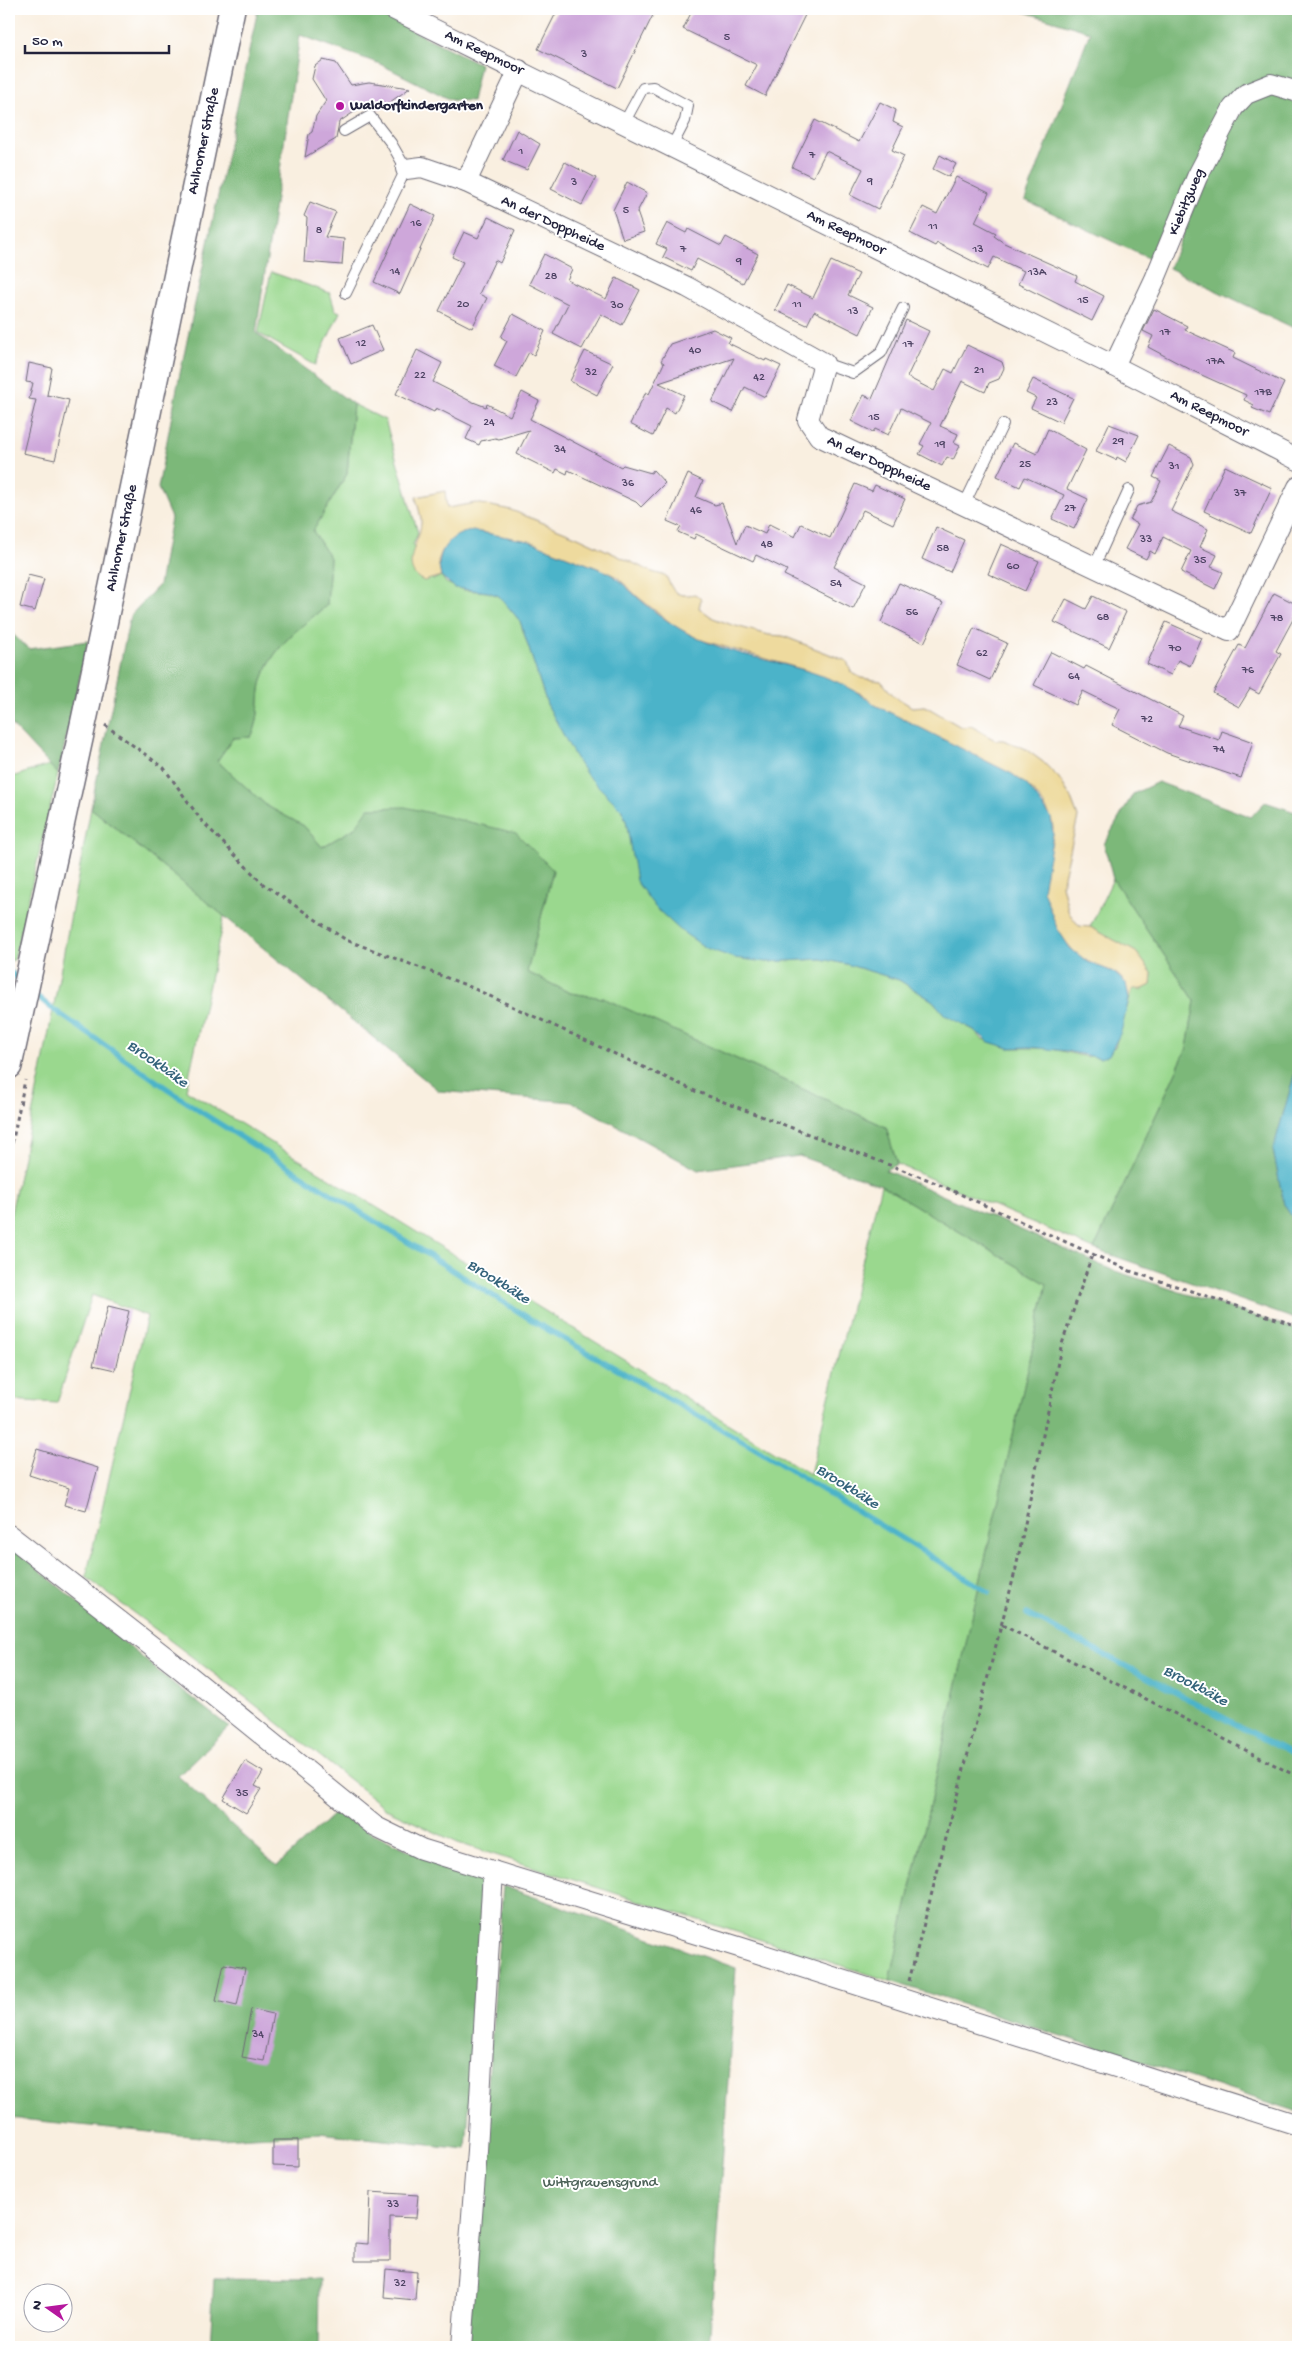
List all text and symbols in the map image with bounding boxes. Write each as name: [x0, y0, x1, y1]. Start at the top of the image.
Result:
scale bar: [25, 22, 169, 54]
street label: Am Reepmoor: [442, 26, 528, 81]
house number: 5: [724, 31, 730, 45]
text: 50 m: [32, 33, 63, 51]
house number: 3: [580, 48, 587, 62]
street label: Ahlhorner Straße: [184, 86, 224, 196]
place label: Waldorfkindergarten: [349, 97, 484, 115]
marker: Waldorfkindergarten: [334, 100, 346, 112]
house number: 1: [518, 145, 524, 159]
house number: 7: [808, 149, 816, 163]
street label: Kiebitzweg: [1165, 166, 1209, 238]
house number: 9: [866, 175, 873, 189]
house number: 3: [570, 176, 577, 190]
street label: An der Doppheide: [498, 192, 608, 256]
house number: 5: [623, 204, 629, 218]
street label: Am Reepmoor: [804, 206, 890, 261]
house number: 16: [410, 217, 422, 231]
house number: 11: [927, 220, 938, 234]
house number: 8: [316, 224, 323, 238]
house number: 7: [679, 243, 687, 257]
house number: 13: [971, 243, 984, 257]
house number: 9: [735, 255, 742, 269]
house number: 14: [389, 265, 401, 279]
house number: 13A: [1027, 266, 1047, 280]
house number: 28: [545, 270, 558, 284]
house number: 15: [1076, 294, 1089, 308]
house number: 20: [457, 298, 470, 312]
house number: 11: [791, 298, 802, 312]
house number: 30: [609, 299, 624, 313]
house number: 13: [846, 305, 859, 319]
house number: 17: [1158, 326, 1171, 340]
house number: 12: [355, 337, 366, 351]
house number: 17: [901, 338, 914, 352]
house number: 40: [689, 344, 701, 358]
house number: 17A: [1205, 355, 1225, 369]
house number: 21: [974, 364, 985, 378]
house number: 32: [584, 366, 597, 380]
house number: 22: [414, 369, 426, 383]
house number: 42: [753, 371, 765, 385]
house number: 17B: [1253, 386, 1272, 400]
street label: Am Reepmoor: [1167, 387, 1253, 442]
house number: 23: [1046, 396, 1058, 410]
house number: 15: [867, 411, 880, 425]
house number: 24: [483, 416, 495, 430]
street label: An der Doppheide: [824, 432, 934, 496]
house number: 29: [1112, 435, 1124, 449]
house number: 19: [934, 438, 945, 452]
house number: 34: [553, 443, 566, 457]
house number: 25: [1019, 458, 1031, 472]
house number: 31: [1167, 460, 1180, 474]
house number: 36: [621, 477, 635, 491]
street label: Ahlhorner Straße: [102, 483, 142, 593]
house number: 37: [1233, 487, 1247, 501]
house number: 27: [1064, 502, 1077, 516]
house number: 46: [690, 504, 703, 518]
house number: 33: [1139, 533, 1152, 547]
house number: 48: [761, 538, 774, 552]
house number: 58: [937, 542, 950, 556]
house number: 35: [1193, 554, 1206, 568]
house number: 60: [1007, 560, 1020, 574]
house number: 54: [830, 577, 842, 591]
house number: 56: [906, 606, 919, 620]
house number: 68: [1097, 611, 1110, 625]
house number: 78: [1270, 612, 1284, 626]
house number: 70: [1167, 642, 1182, 656]
house number: 62: [976, 647, 988, 661]
house number: 76: [1241, 664, 1255, 678]
house number: 64: [1068, 670, 1080, 684]
house number: 72: [1140, 713, 1153, 727]
house number: 74: [1212, 743, 1225, 757]
water label: Brookbäke: [123, 1037, 192, 1093]
water label: Brookbäke: [463, 1256, 533, 1310]
water label: Brookbäke: [812, 1461, 882, 1515]
water label: Brookbäke: [1159, 1662, 1231, 1712]
house number: 35: [235, 1787, 248, 1801]
house number: 34: [251, 2028, 264, 2042]
park label: Wittgrauensgrund: [543, 2174, 659, 2192]
house number: 33: [386, 2198, 399, 2212]
house number: 32: [393, 2277, 406, 2291]
north arrow: [22, 2284, 72, 2334]
text: N: [28, 2299, 47, 2312]

